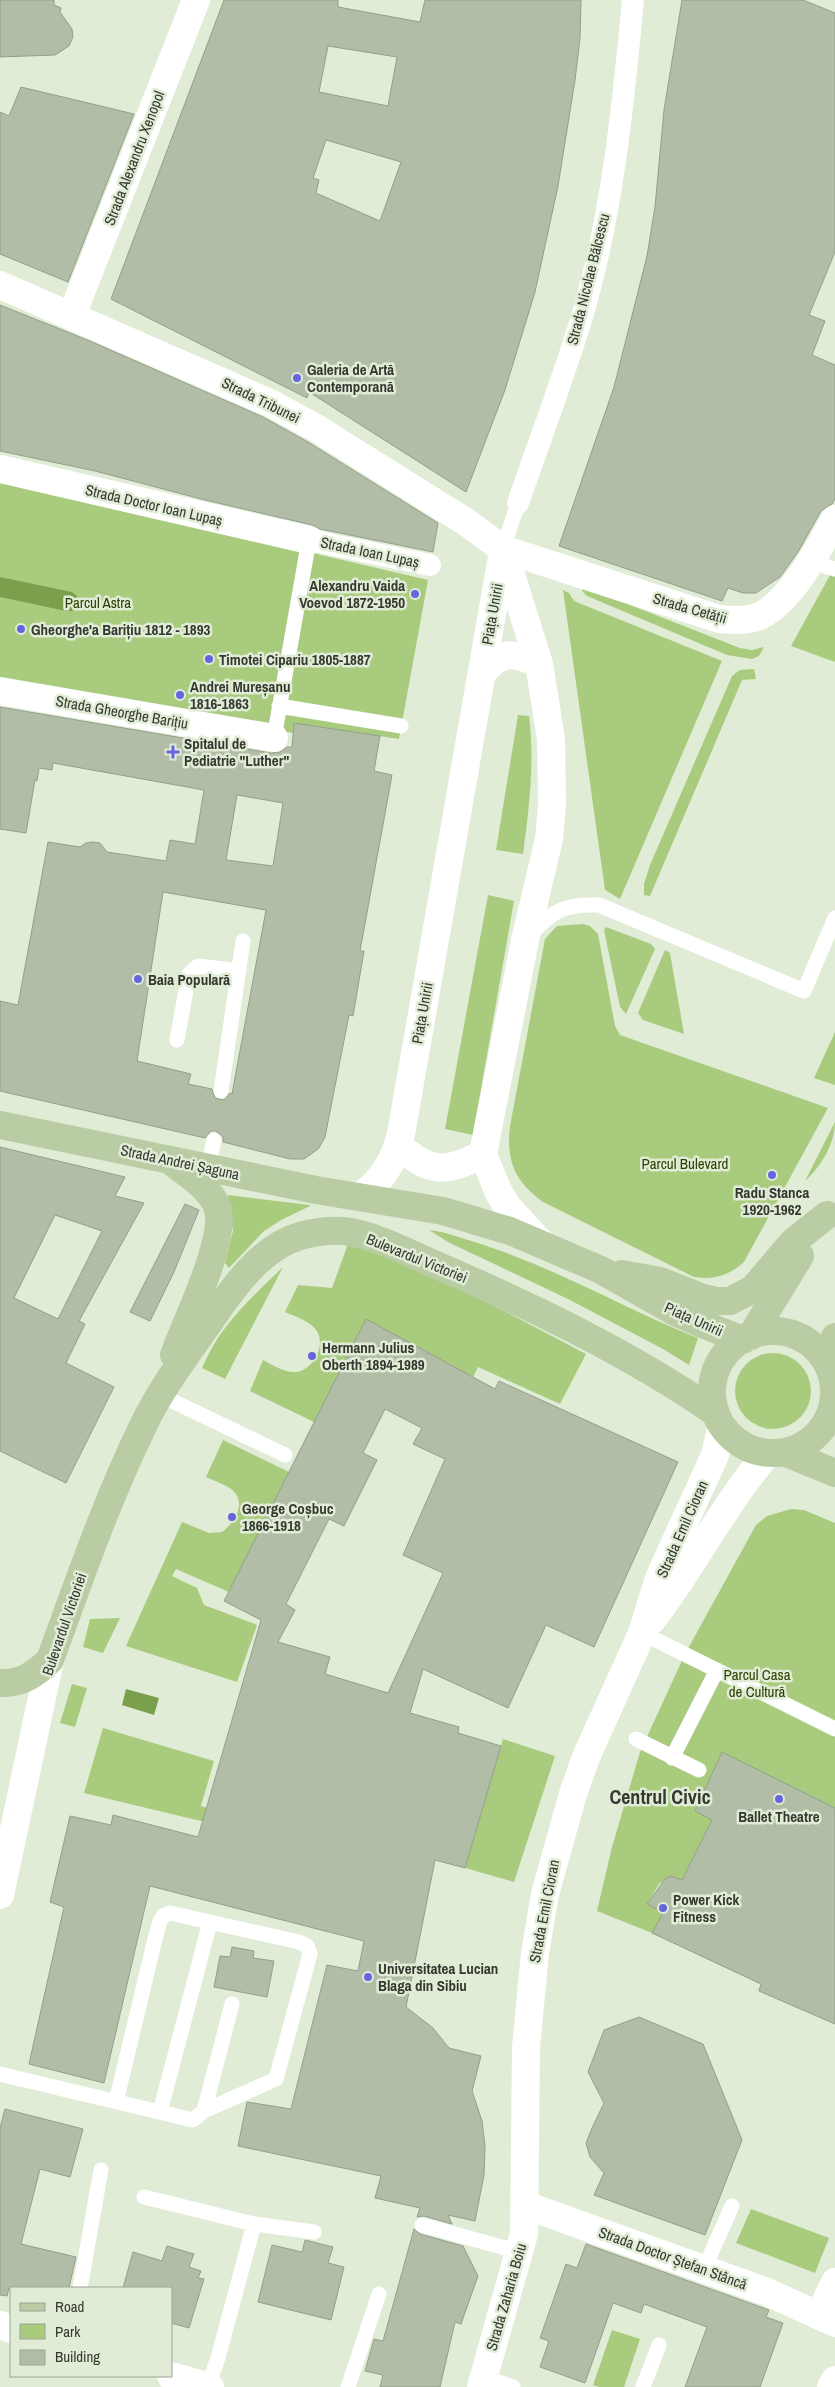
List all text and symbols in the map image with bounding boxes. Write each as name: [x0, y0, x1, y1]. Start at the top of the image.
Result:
street label: Strada Alexandru Xenopol: [99, 88, 169, 228]
street label: Strada Nicolae Bălcescu: [562, 211, 614, 347]
place label: Galeria de Artă Contemporană: [307, 359, 394, 397]
street label: Strada Tribunei: [218, 372, 304, 428]
marker: Galeria de Artă Contemporană: [291, 372, 303, 384]
street label: Strada Doctor Ioan Lupaș: [83, 479, 225, 531]
street label: Strada Ioan Lupaș: [319, 531, 421, 573]
place label: Alexandru Vaida Voevod 1872-1950: [299, 575, 405, 613]
street label: Piața Unirii: [476, 582, 508, 646]
street label: Strada Cetății: [651, 587, 729, 629]
marker: Alexandru Vaida Voevod 1872-1950: [409, 588, 421, 600]
park label: Parcul Astra: [65, 592, 131, 613]
place label: Gheorghe'a Barițiu 1812 - 1893: [31, 619, 210, 640]
marker: Gheorghe'a Barițiu 1812 - 1893: [15, 623, 27, 635]
place label: Timotei Cipariu 1805-1887: [219, 649, 371, 670]
marker: Timotei Cipariu 1805-1887: [203, 653, 215, 665]
place label: Andrei Mureșanu 1816-1863: [190, 676, 290, 714]
marker: Andrei Mureșanu 1816-1863: [174, 689, 186, 701]
street label: Strada Gheorghe Barițiu: [54, 690, 190, 734]
place label: Spitalul de Pediatrie "Luther": [184, 733, 289, 771]
marker: Spitalul de Pediatrie "Luther": [166, 745, 180, 759]
place label: Baia Populară: [148, 969, 230, 990]
marker: Baia Populară: [132, 973, 144, 985]
street label: Piața Unirii: [406, 981, 438, 1045]
street label: Strada Andrei Șaguna: [119, 1139, 242, 1185]
park label: Parcul Bulevard: [642, 1153, 728, 1174]
marker: Radu Stanca 1920-1962: [766, 1169, 778, 1181]
place label: Radu Stanca 1920-1962: [735, 1182, 809, 1220]
street label: Bulevardul Victoriei: [363, 1228, 471, 1288]
street label: Piața Unirii: [661, 1297, 727, 1341]
place label: Hermann Julius Oberth 1894-1989: [322, 1337, 425, 1375]
marker: Hermann Julius Oberth 1894-1989: [306, 1350, 318, 1362]
street label: Strada Emil Cioran: [651, 1477, 713, 1581]
place label: George Coșbuc 1866-1918: [242, 1498, 334, 1536]
marker: George Coșbuc 1866-1918: [226, 1511, 238, 1523]
street label: Bulevardul Victoriei: [37, 1570, 91, 1678]
park label: Parcul Casa de Cultură: [724, 1664, 791, 1702]
district label: Centrul Civic: [609, 1783, 711, 1810]
marker: Ballet Theatre: [773, 1793, 785, 1805]
place label: Ballet Theatre: [738, 1806, 820, 1827]
street label: Strada Emil Cioran: [524, 1858, 564, 1964]
place label: Power Kick Fitness: [673, 1889, 739, 1927]
marker: Power Kick Fitness: [657, 1902, 669, 1914]
place label: Universitatea Lucian Blaga din Sibiu: [378, 1958, 498, 1996]
marker: Universitatea Lucian Blaga din Sibiu: [362, 1971, 374, 1983]
street label: Strada Doctor Ștefan Stâncă: [596, 2221, 750, 2295]
street label: Strada Zaharia Boiu: [481, 2241, 531, 2353]
legend: [10, 2287, 172, 2377]
text: Road: [55, 2296, 84, 2317]
text: Park: [55, 2321, 81, 2342]
text: Building: [55, 2346, 100, 2367]

